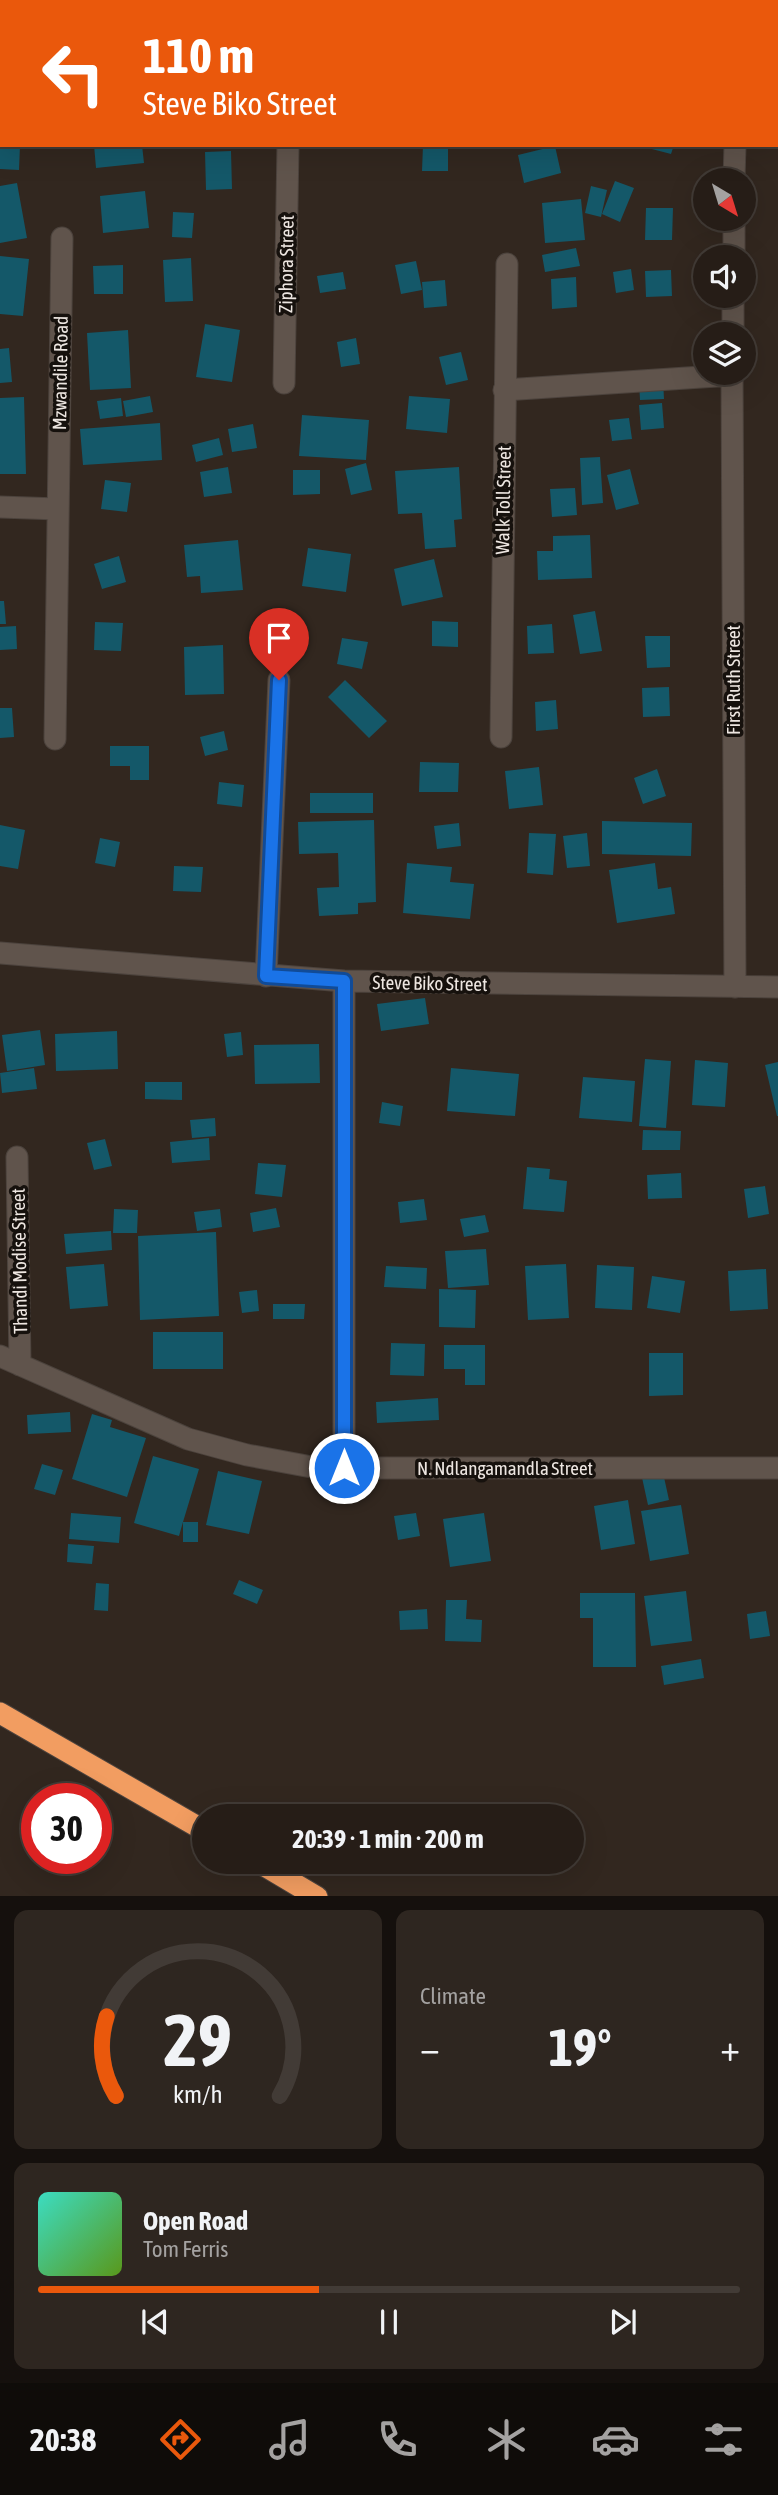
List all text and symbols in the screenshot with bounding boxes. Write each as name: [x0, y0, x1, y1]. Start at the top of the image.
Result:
text: 110 m: [143, 27, 254, 83]
icon: left: [28, 28, 119, 119]
text: Steve Biko Street: [143, 85, 337, 122]
north arrow: [693, 168, 756, 231]
map controls: [693, 168, 756, 385]
street label: Ziphora Street: [274, 215, 298, 313]
button: sound: [693, 245, 756, 308]
street label: Mzwandile Road: [48, 316, 72, 430]
button: layers: [693, 322, 756, 385]
street label: Walk Toll Street: [491, 446, 515, 554]
pin: [249, 608, 309, 680]
icon: arrive: [260, 619, 298, 657]
street label: First Ruth Street: [722, 625, 744, 735]
street label: Steve Biko Street: [372, 971, 488, 995]
street label: Thandi Modise Street: [7, 1188, 31, 1334]
position arrow: [307, 1431, 381, 1505]
street label: N. Ndlangamandla Street: [417, 1457, 593, 1479]
speed limit sign: 30: [21, 1783, 112, 1874]
text: 20:39 · 1 min · 200 m: [292, 1824, 484, 1854]
text: Climate: [420, 1983, 486, 2009]
text: 29: [164, 1998, 232, 2081]
text: 19°: [548, 2017, 612, 2077]
text: −: [420, 2026, 440, 2069]
text: +: [720, 2026, 740, 2069]
text: km/h: [173, 2079, 223, 2107]
text: Open Road: [143, 2206, 248, 2236]
text: Tom Ferris: [143, 2236, 228, 2262]
icon: previous: [136, 2303, 174, 2341]
icon: pause: [370, 2303, 408, 2341]
icon: next: [604, 2303, 642, 2341]
icon: directions: [156, 2415, 205, 2464]
icon: music: [265, 2415, 314, 2464]
icon: phone: [373, 2415, 422, 2464]
icon: climate: [482, 2415, 531, 2464]
icon: car: [591, 2415, 640, 2464]
icon: filters: [699, 2415, 748, 2464]
text: 20:38: [30, 2421, 96, 2458]

